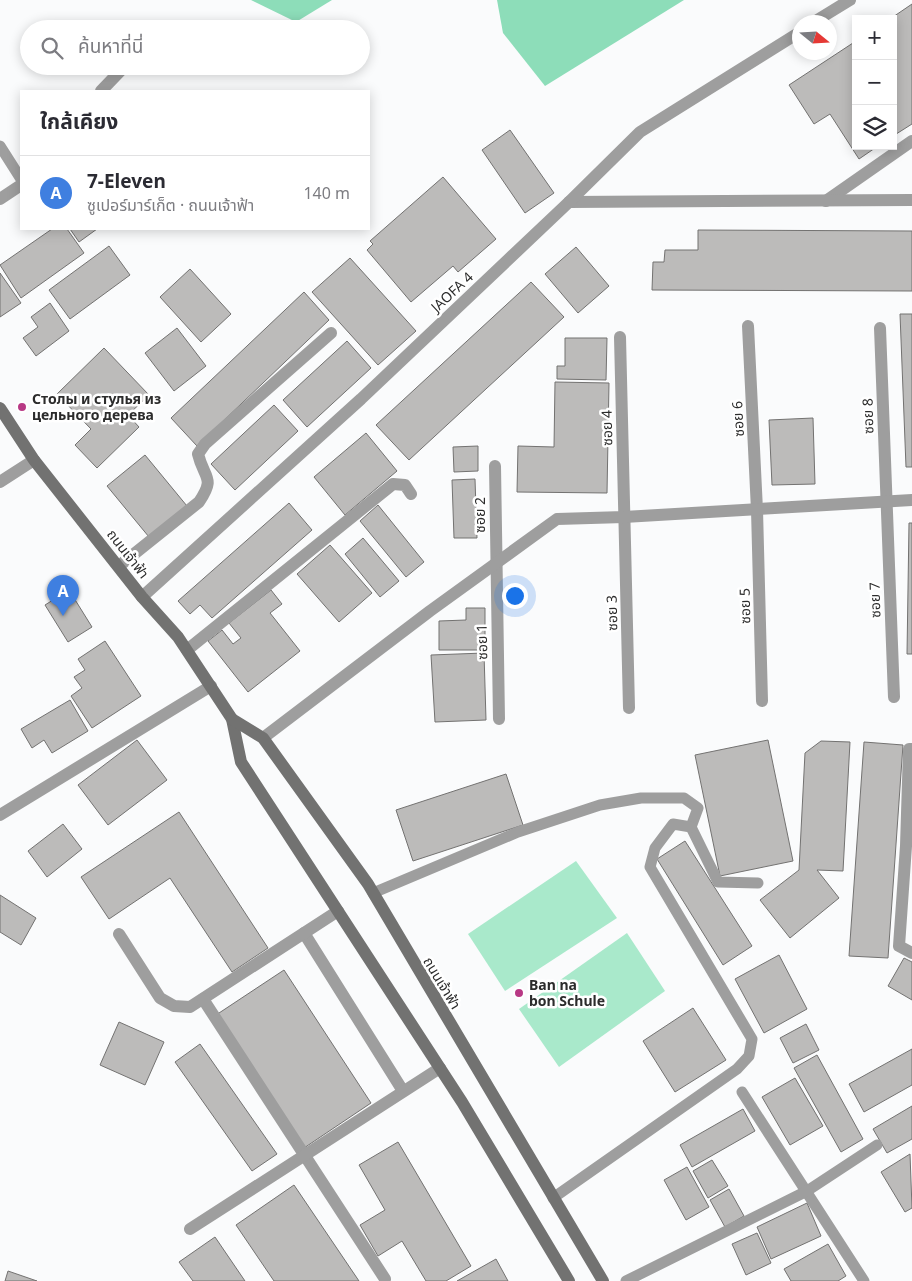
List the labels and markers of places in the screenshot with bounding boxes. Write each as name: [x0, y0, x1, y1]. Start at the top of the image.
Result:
place label: Столы и стулья из цельного дерева: [32, 389, 161, 424]
marker: Столы и стулья из цельного дерева: [16, 401, 28, 413]
pin: A: [47, 575, 79, 616]
place label: Ban na bon Schule: [529, 975, 605, 1010]
marker: Ban na bon Schule: [513, 987, 525, 999]

